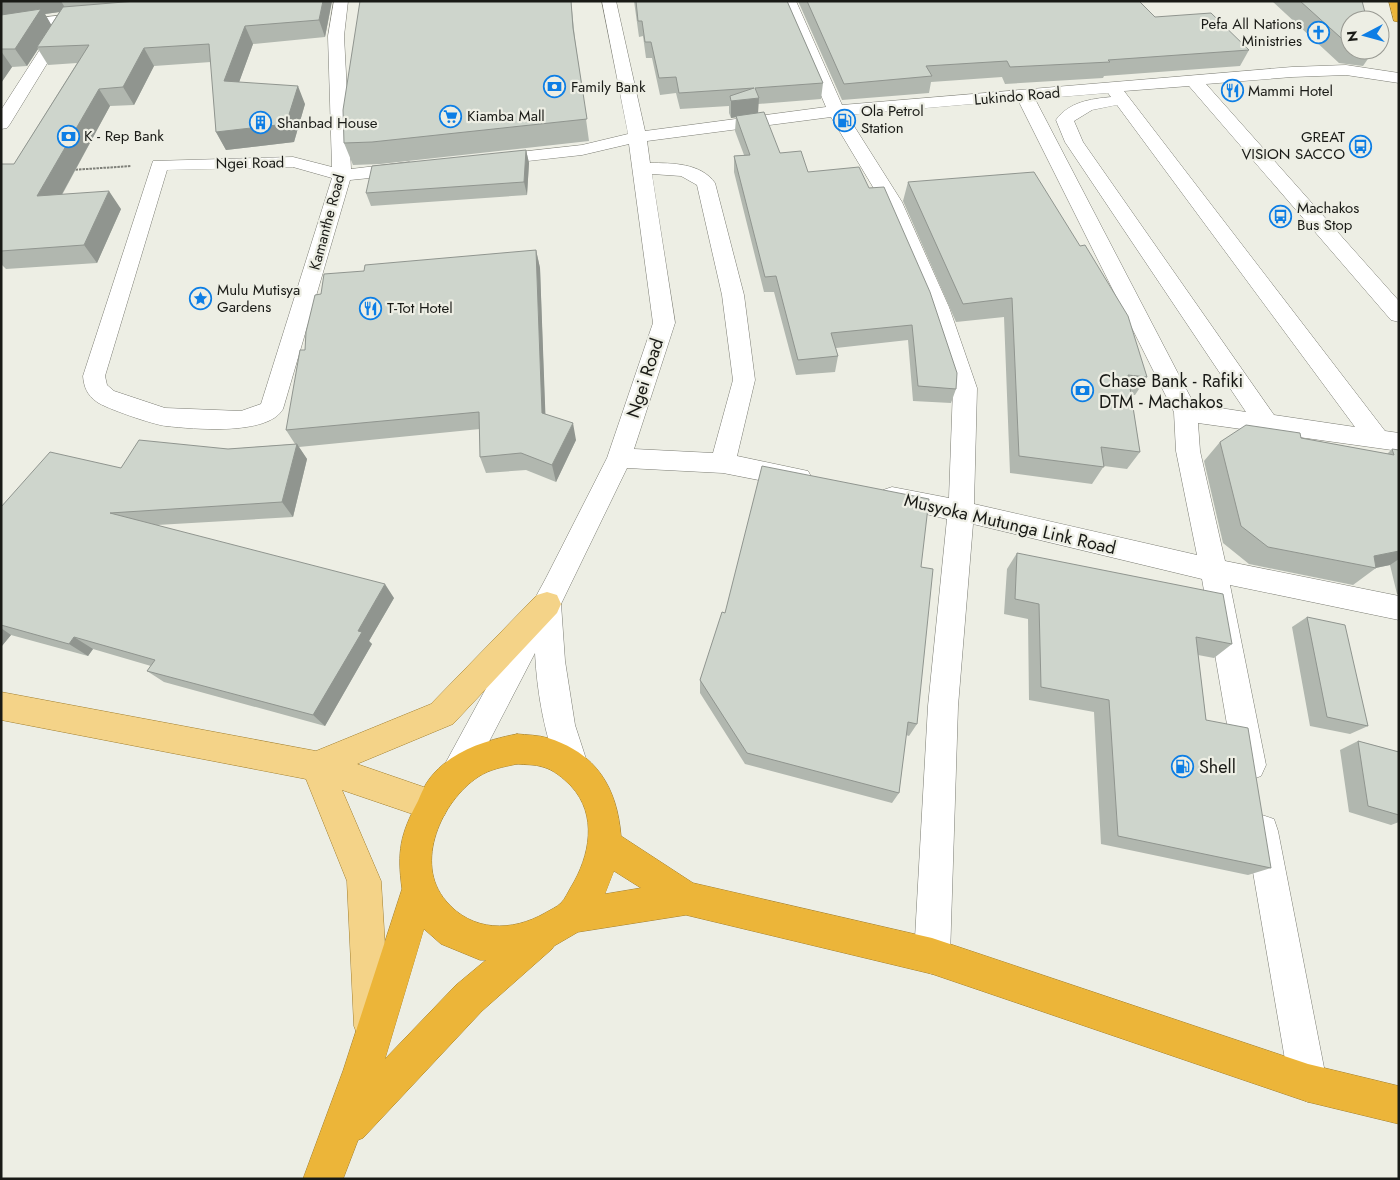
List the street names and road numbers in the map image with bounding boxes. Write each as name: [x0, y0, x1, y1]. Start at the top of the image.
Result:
street label: Lukindo Road: [973, 81, 1061, 111]
street label: Ngei Road: [215, 151, 285, 175]
street label: Kamanthe Road: [304, 172, 350, 272]
street label: Ngei Road: [620, 335, 670, 421]
street label: Musyoka Mutunga Link Road: [902, 487, 1118, 561]

